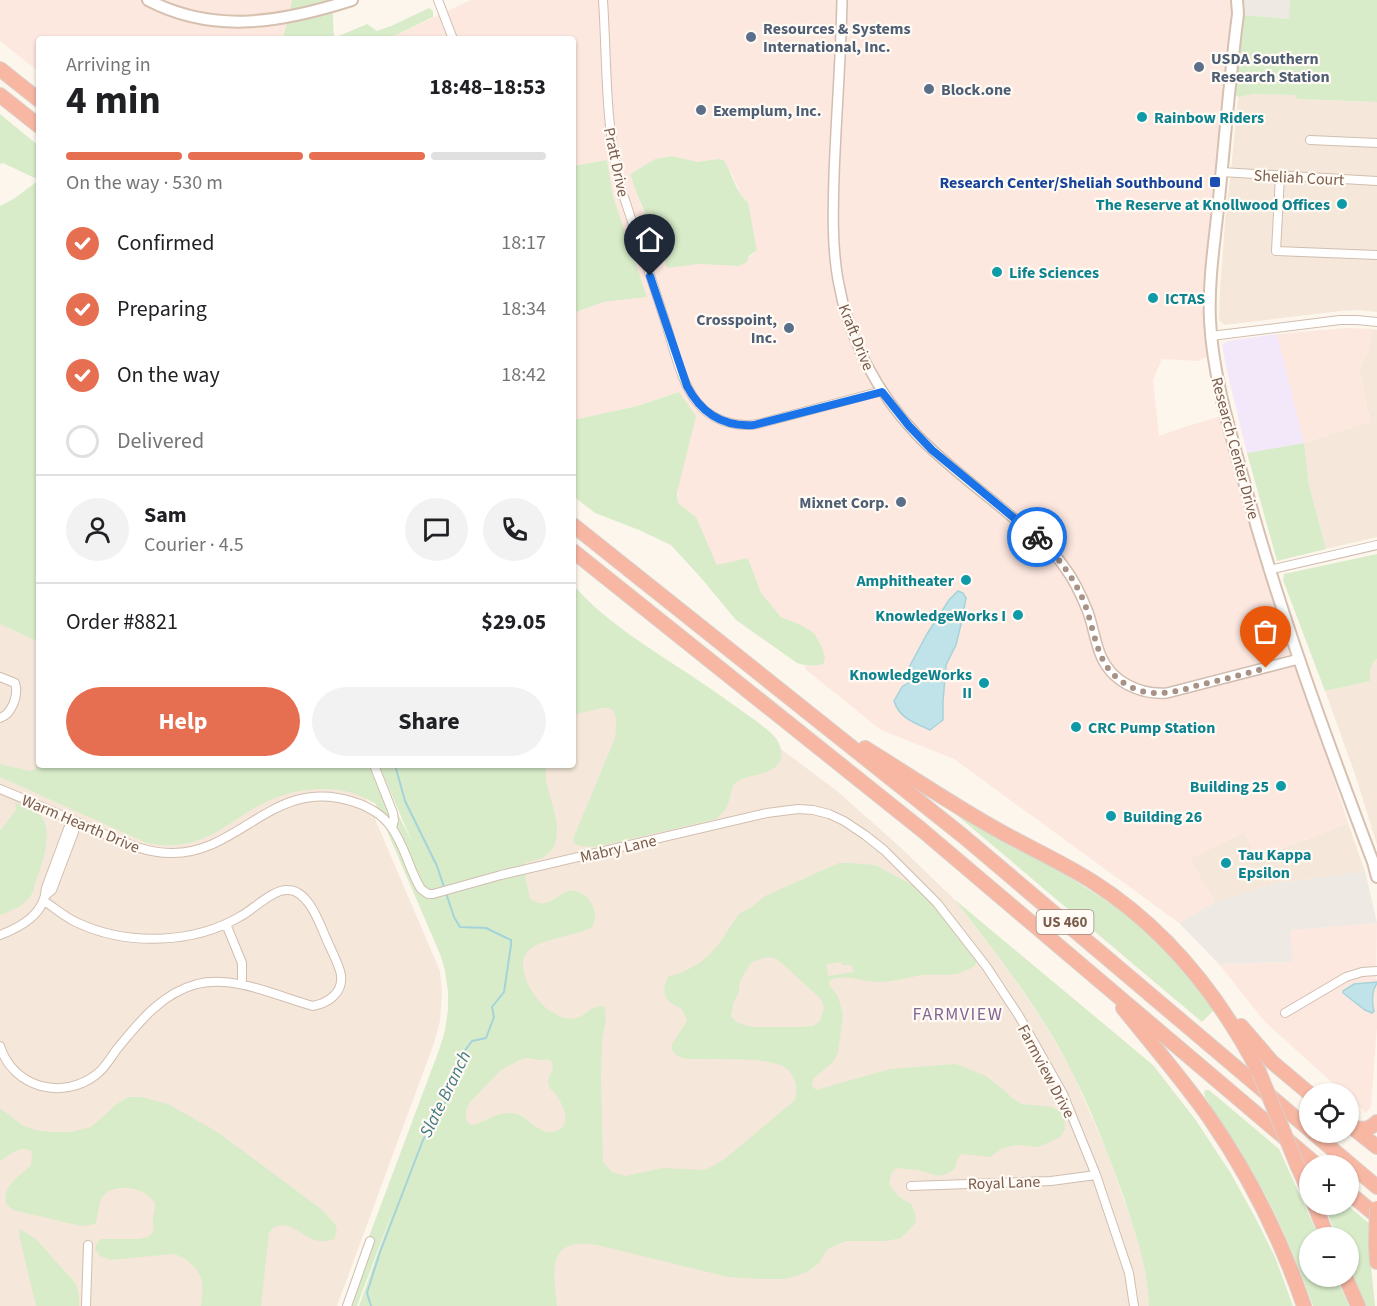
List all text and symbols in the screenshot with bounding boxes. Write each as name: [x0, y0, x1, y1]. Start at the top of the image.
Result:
place label: Resources & Systems International, Inc.: [763, 18, 911, 58]
marker: Resources & Systems International, Inc.: [744, 30, 758, 44]
place label: USDA Southern Research Station: [1211, 48, 1330, 88]
text: Arriving in: [66, 51, 151, 79]
marker: USDA Southern Research Station: [1192, 60, 1206, 74]
text: 18:48–18:53: [429, 71, 546, 103]
text: 4 min: [66, 73, 161, 129]
place label: Block.one: [941, 79, 1011, 101]
marker: Block.one: [922, 82, 936, 96]
place label: Exemplum, Inc.: [713, 100, 822, 122]
marker: Exemplum, Inc.: [694, 103, 708, 117]
place label: Rainbow Riders: [1154, 107, 1264, 129]
marker: Rainbow Riders: [1135, 110, 1149, 124]
street label: Pratt Drive: [598, 125, 634, 199]
street label: Sheliah Court: [1253, 165, 1345, 191]
text: On the way · 530 m: [66, 169, 223, 197]
place label: Research Center/Sheliah Southbound: [939, 172, 1203, 194]
marker: Research Center/Sheliah Southbound: [1208, 175, 1222, 189]
place label: The Reserve at Knollwood Offices: [1096, 194, 1330, 216]
marker: The Reserve at Knollwood Offices: [1335, 197, 1349, 211]
pin: [624, 214, 675, 276]
icon: home: [633, 223, 666, 256]
icon: check: [66, 227, 99, 260]
text: Confirmed: [117, 227, 214, 259]
text: 18:17: [501, 229, 546, 257]
place label: Life Sciences: [1009, 262, 1099, 284]
marker: Life Sciences: [990, 265, 1004, 279]
place label: ICTAS: [1165, 288, 1205, 310]
marker: ICTAS: [1146, 291, 1160, 305]
icon: check: [66, 293, 99, 326]
text: Preparing: [117, 293, 207, 325]
text: 18:34: [501, 295, 546, 323]
street label: Kraft Drive: [833, 301, 879, 374]
place label: Crosspoint, Inc.: [696, 309, 777, 349]
marker: Crosspoint, Inc.: [782, 321, 796, 335]
icon: check: [66, 359, 99, 392]
text: On the way: [117, 359, 220, 391]
text: 18:42: [501, 361, 546, 389]
street label: Research Center Drive: [1205, 375, 1265, 522]
text: Delivered: [117, 425, 204, 457]
place label: Mixnet Corp.: [799, 492, 889, 514]
marker: Mixnet Corp.: [894, 495, 908, 509]
button: person: [66, 498, 129, 561]
button: chat: [405, 498, 468, 561]
button: phone: [483, 498, 546, 561]
text: Sam: [144, 499, 187, 531]
courier: [1007, 507, 1067, 567]
icon: bike: [1021, 521, 1054, 554]
text: Courier · 4.5: [144, 531, 244, 559]
place label: Amphitheater: [855, 570, 955, 592]
marker: Amphitheater: [959, 573, 973, 587]
place label: KnowledgeWorks I: [875, 605, 1006, 627]
text: Order #8821: [66, 606, 178, 638]
text: $29.05: [481, 606, 546, 638]
pin: [1240, 606, 1291, 668]
marker: KnowledgeWorks I: [1011, 608, 1025, 622]
icon: bag: [1249, 615, 1282, 648]
place label: KnowledgeWorks II: [849, 664, 972, 704]
marker: KnowledgeWorks II: [977, 676, 991, 690]
button: Help: [66, 687, 300, 756]
button: Share: [312, 687, 546, 756]
place label: CRC Pump Station: [1088, 717, 1215, 739]
marker: CRC Pump Station: [1069, 720, 1083, 734]
place label: Building 25: [1190, 776, 1269, 798]
marker: Building 25: [1274, 779, 1288, 793]
street label: Warm Hearth Drive: [18, 789, 143, 859]
place label: Building 26: [1123, 806, 1202, 828]
marker: Building 26: [1104, 809, 1118, 823]
street label: Mabry Lane: [578, 830, 659, 868]
place label: Tau Kappa Epsilon: [1238, 844, 1311, 884]
marker: Tau Kappa Epsilon: [1219, 856, 1233, 870]
road number: US 460: [1036, 910, 1094, 934]
district label: FARMVIEW: [913, 1002, 1003, 1027]
street label: Farmview Drive: [1012, 1021, 1080, 1122]
water label: Slate Branch: [414, 1047, 477, 1142]
map controls: [1299, 1083, 1359, 1287]
button: locate: [1299, 1083, 1359, 1143]
button: +: [1299, 1155, 1359, 1215]
street label: Royal Lane: [967, 1171, 1041, 1195]
button: −: [1299, 1227, 1359, 1287]

